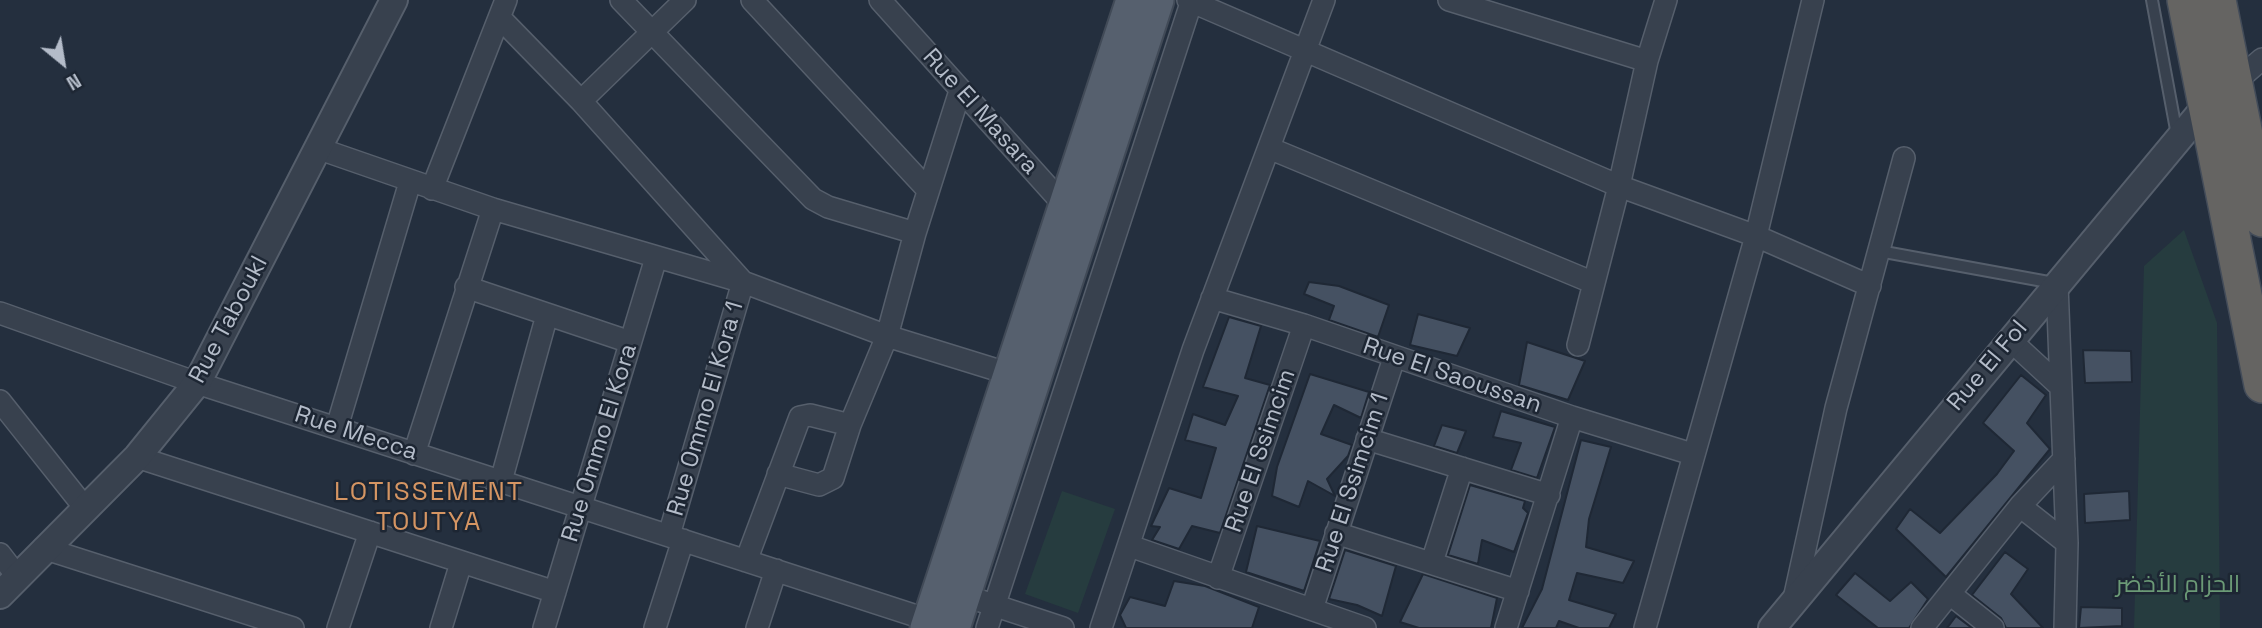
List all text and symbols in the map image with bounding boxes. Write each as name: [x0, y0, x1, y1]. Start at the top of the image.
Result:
north arrow: [28, 28, 98, 98]
street label: Rue El Masara: [916, 43, 1044, 181]
text: N: [62, 68, 86, 96]
street label: Rue Taboukl: [183, 252, 275, 388]
street label: Rue Ommo El Kora 1: [662, 298, 750, 520]
street label: Rue El Fol: [1942, 315, 2034, 417]
street label: Rue El Saoussan: [1359, 332, 1545, 420]
street label: Rue Ommo El Kora: [556, 341, 644, 545]
street label: Rue El Ssimcim: [1220, 366, 1302, 536]
street label: Rue El Ssimcim 1: [1310, 390, 1396, 576]
street label: Rue Mecca: [291, 401, 421, 467]
district label: LOTISSEMENT TOUTYA: [335, 477, 523, 538]
park label: الحزام الأخضر: [2116, 571, 2240, 599]

